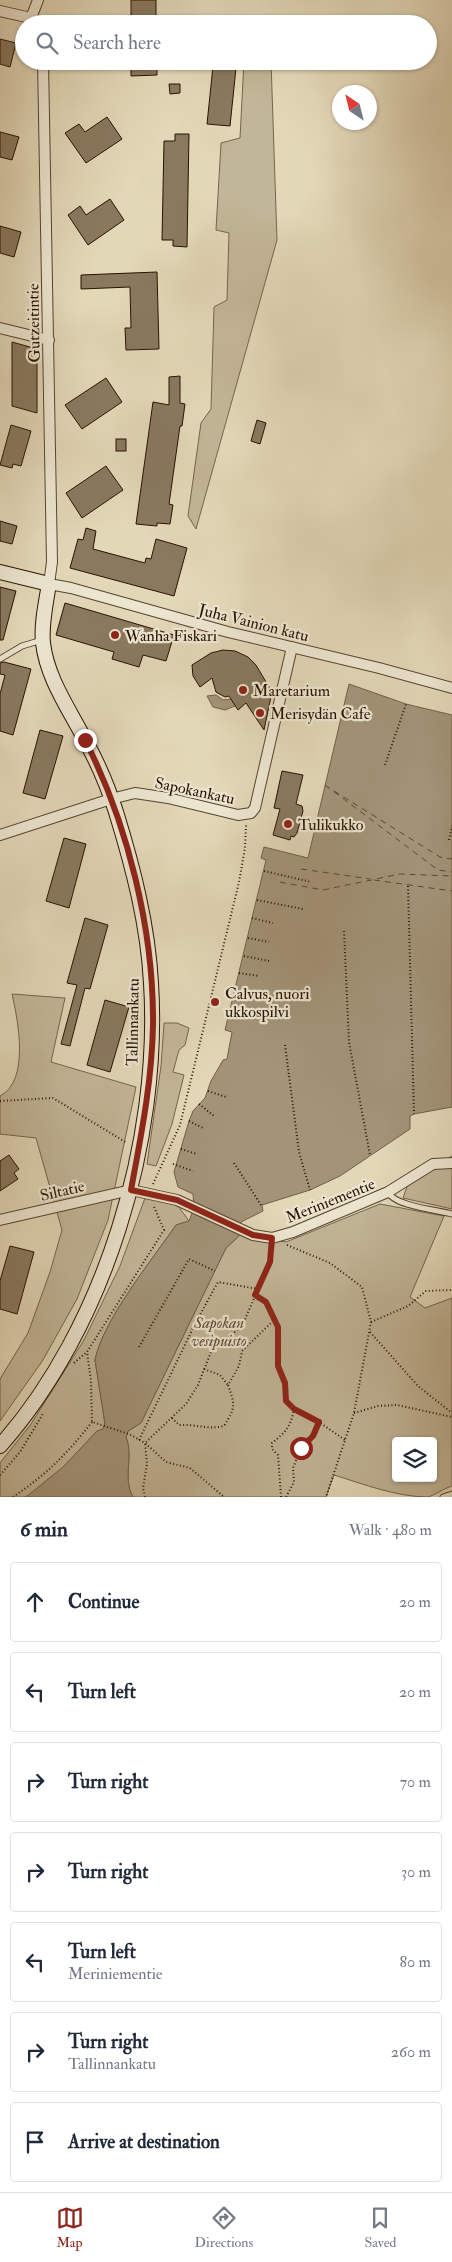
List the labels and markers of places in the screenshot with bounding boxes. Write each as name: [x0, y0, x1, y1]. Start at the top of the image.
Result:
place label: Wanha Fiskari: [124, 626, 217, 646]
marker: Wanha Fiskari: [109, 629, 121, 641]
place label: Maretarium: [253, 681, 331, 701]
marker: Maretarium: [237, 684, 249, 696]
place label: Merisydän Cafe: [270, 704, 371, 724]
marker: Merisydän Cafe: [254, 707, 266, 719]
place label: Tulikukko: [298, 815, 364, 835]
marker: Tulikukko: [282, 818, 294, 830]
place label: Calvus, nuori ukkospilvi: [225, 984, 309, 1023]
marker: Calvus, nuori ukkospilvi: [209, 996, 221, 1008]

